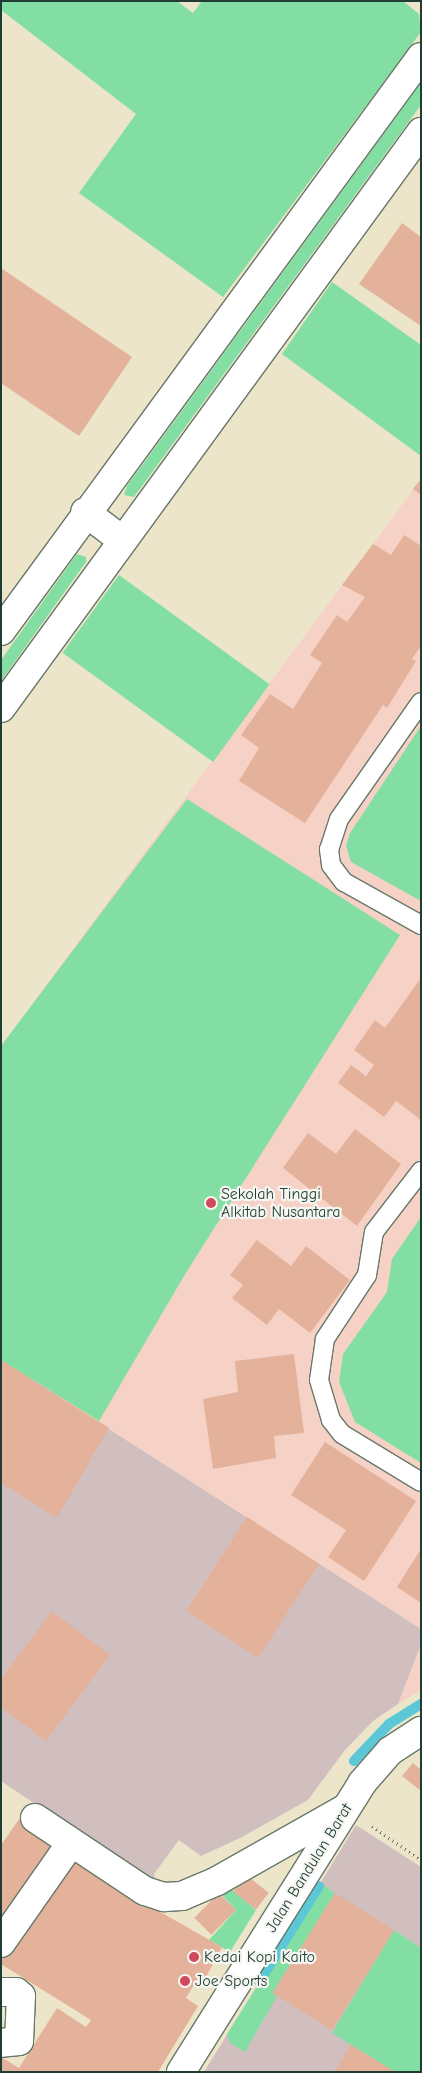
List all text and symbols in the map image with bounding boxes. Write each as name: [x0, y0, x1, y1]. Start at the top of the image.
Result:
place label: Sekolah Tinggi Alkitab Nusantara: [221, 1184, 341, 1222]
marker: Sekolah Tinggi Alkitab Nusantara: [205, 1197, 217, 1209]
street label: Jalan Bandulan Barat: [262, 1800, 356, 1936]
place label: Kedai Kopi Kaito: [204, 1947, 315, 1967]
marker: Kedai Kopi Kaito: [188, 1951, 200, 1963]
place label: Joe Sports: [195, 1971, 268, 1991]
marker: Joe Sports: [179, 1975, 191, 1987]

